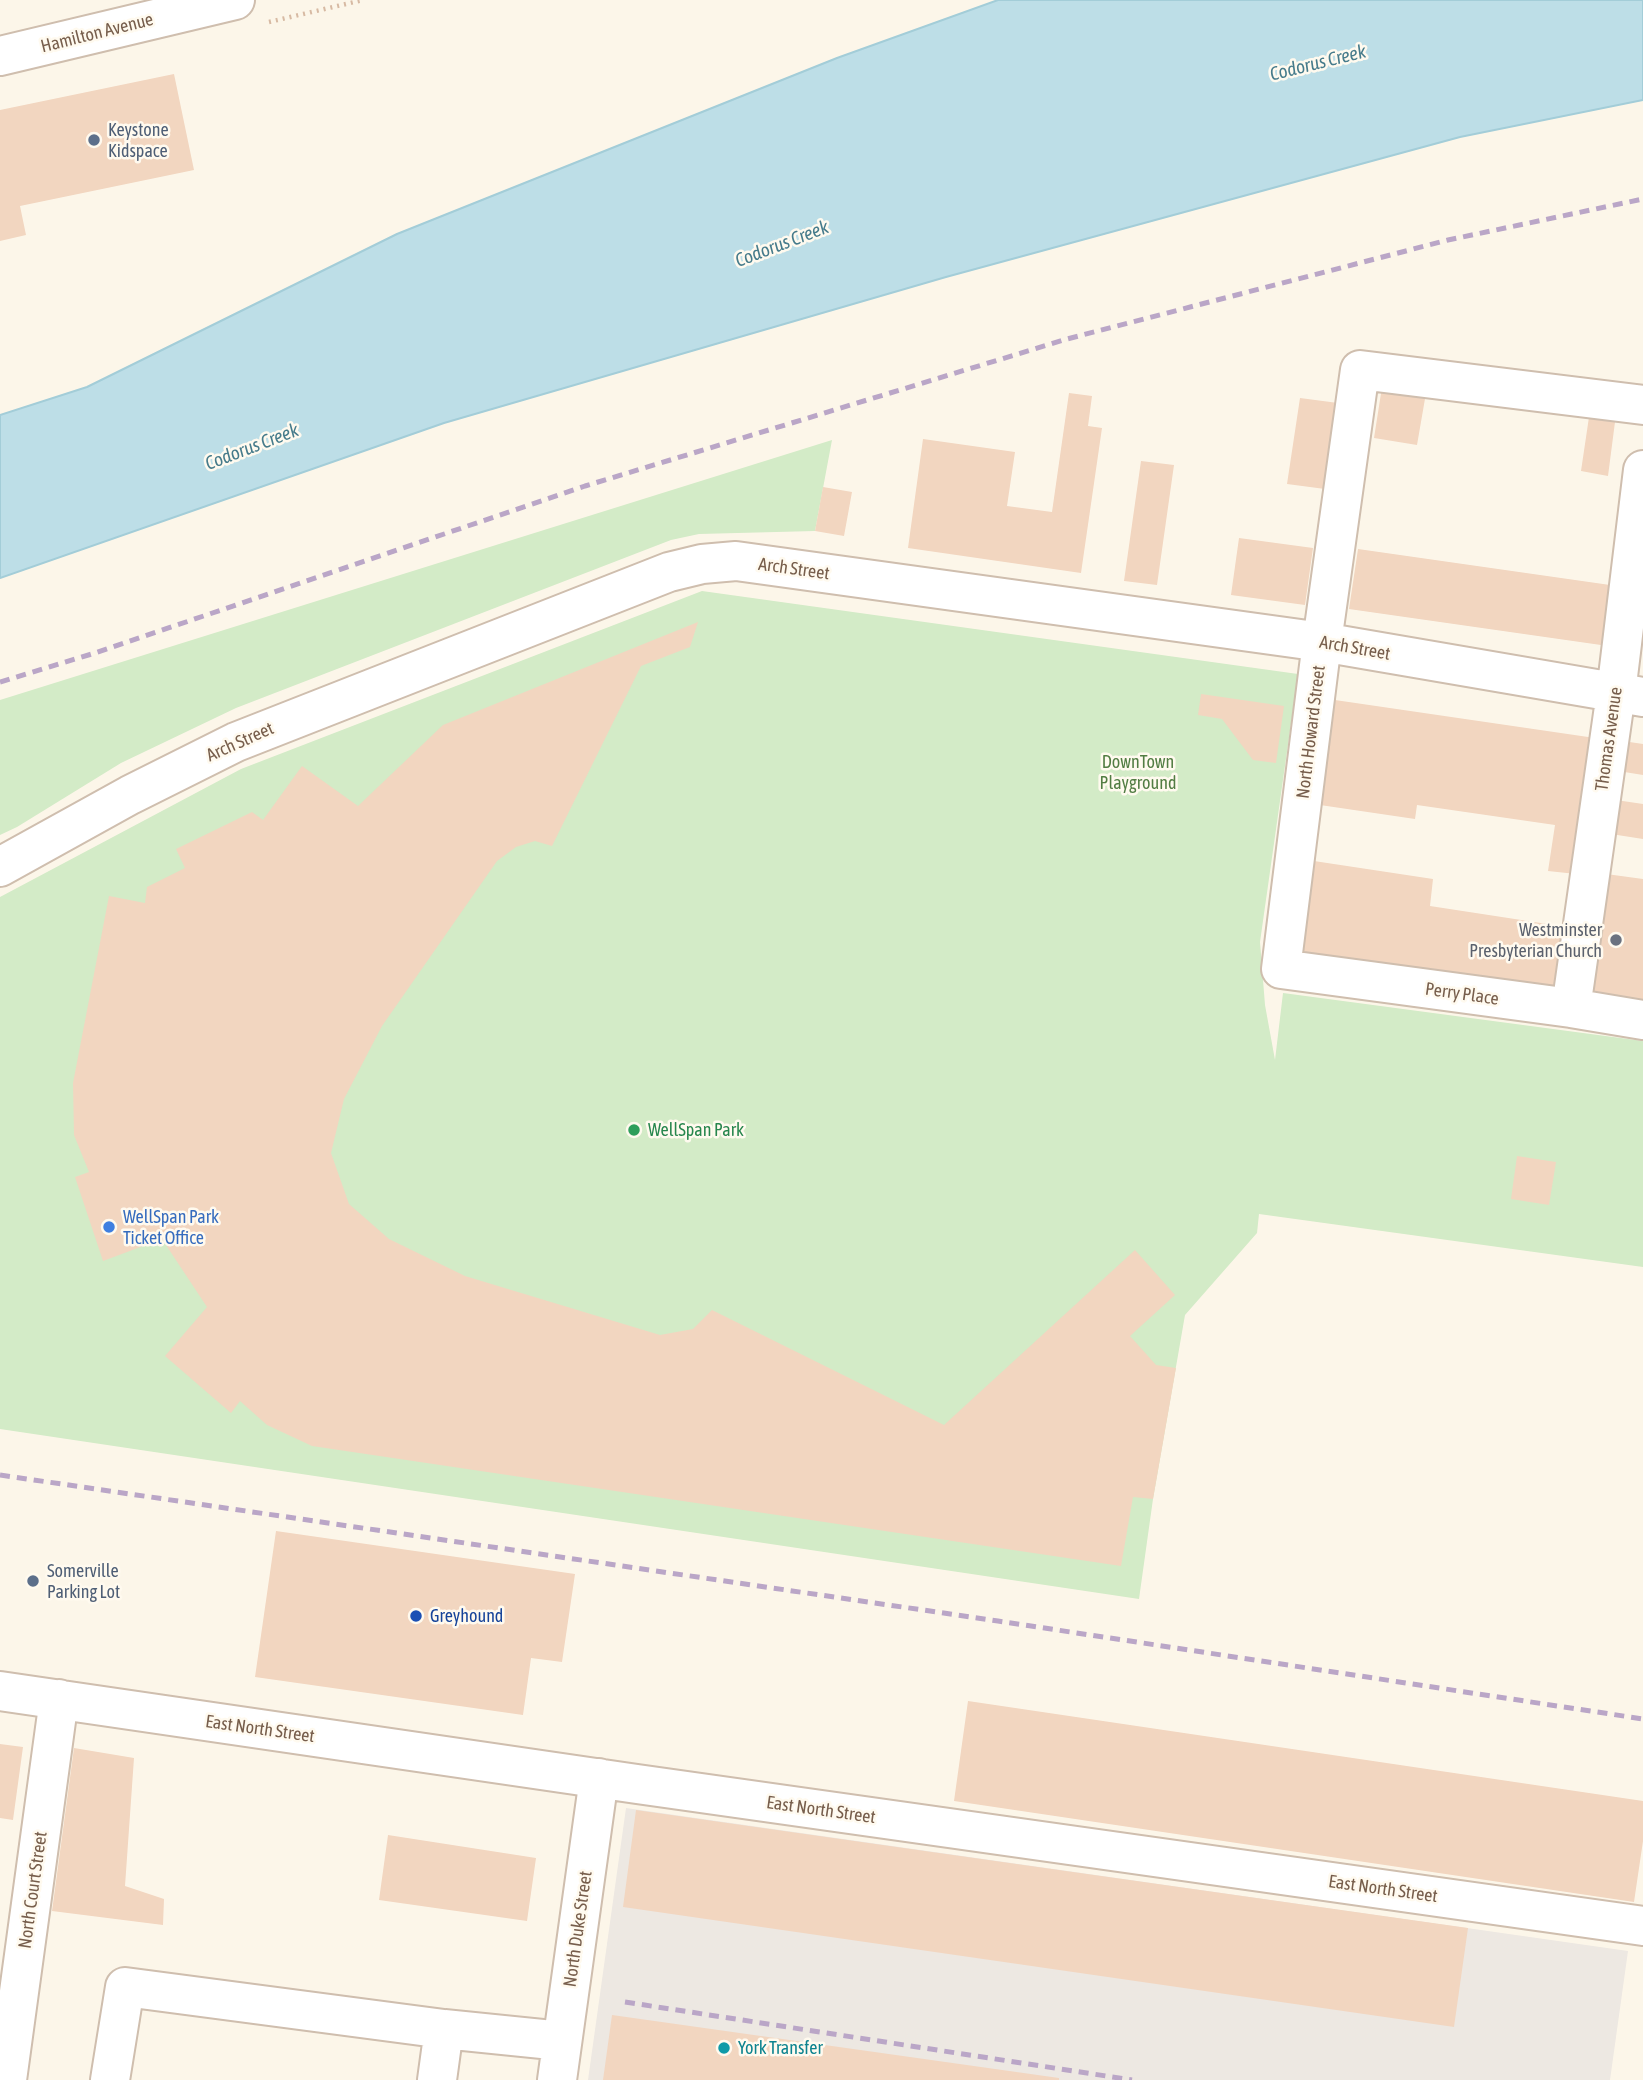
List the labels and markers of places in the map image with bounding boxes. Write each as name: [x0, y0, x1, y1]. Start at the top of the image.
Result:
place label: Keystone Kidspace: [108, 119, 169, 162]
marker: Keystone Kidspace: [86, 132, 102, 148]
place label: Westminster Presbyterian Church: [1469, 919, 1602, 962]
marker: Westminster Presbyterian Church: [1608, 932, 1624, 948]
place label: WellSpan Park: [648, 1119, 744, 1141]
marker: WellSpan Park: [626, 1122, 642, 1138]
place label: WellSpan Park Ticket Office: [123, 1206, 219, 1248]
marker: WellSpan Park Ticket Office: [101, 1219, 117, 1235]
place label: Somerville Parking Lot: [47, 1560, 120, 1602]
marker: Somerville Parking Lot: [25, 1573, 41, 1589]
place label: Greyhound: [430, 1605, 503, 1627]
marker: Greyhound: [408, 1608, 424, 1624]
place label: York Transfer: [738, 2037, 823, 2059]
marker: York Transfer: [716, 2040, 732, 2056]

